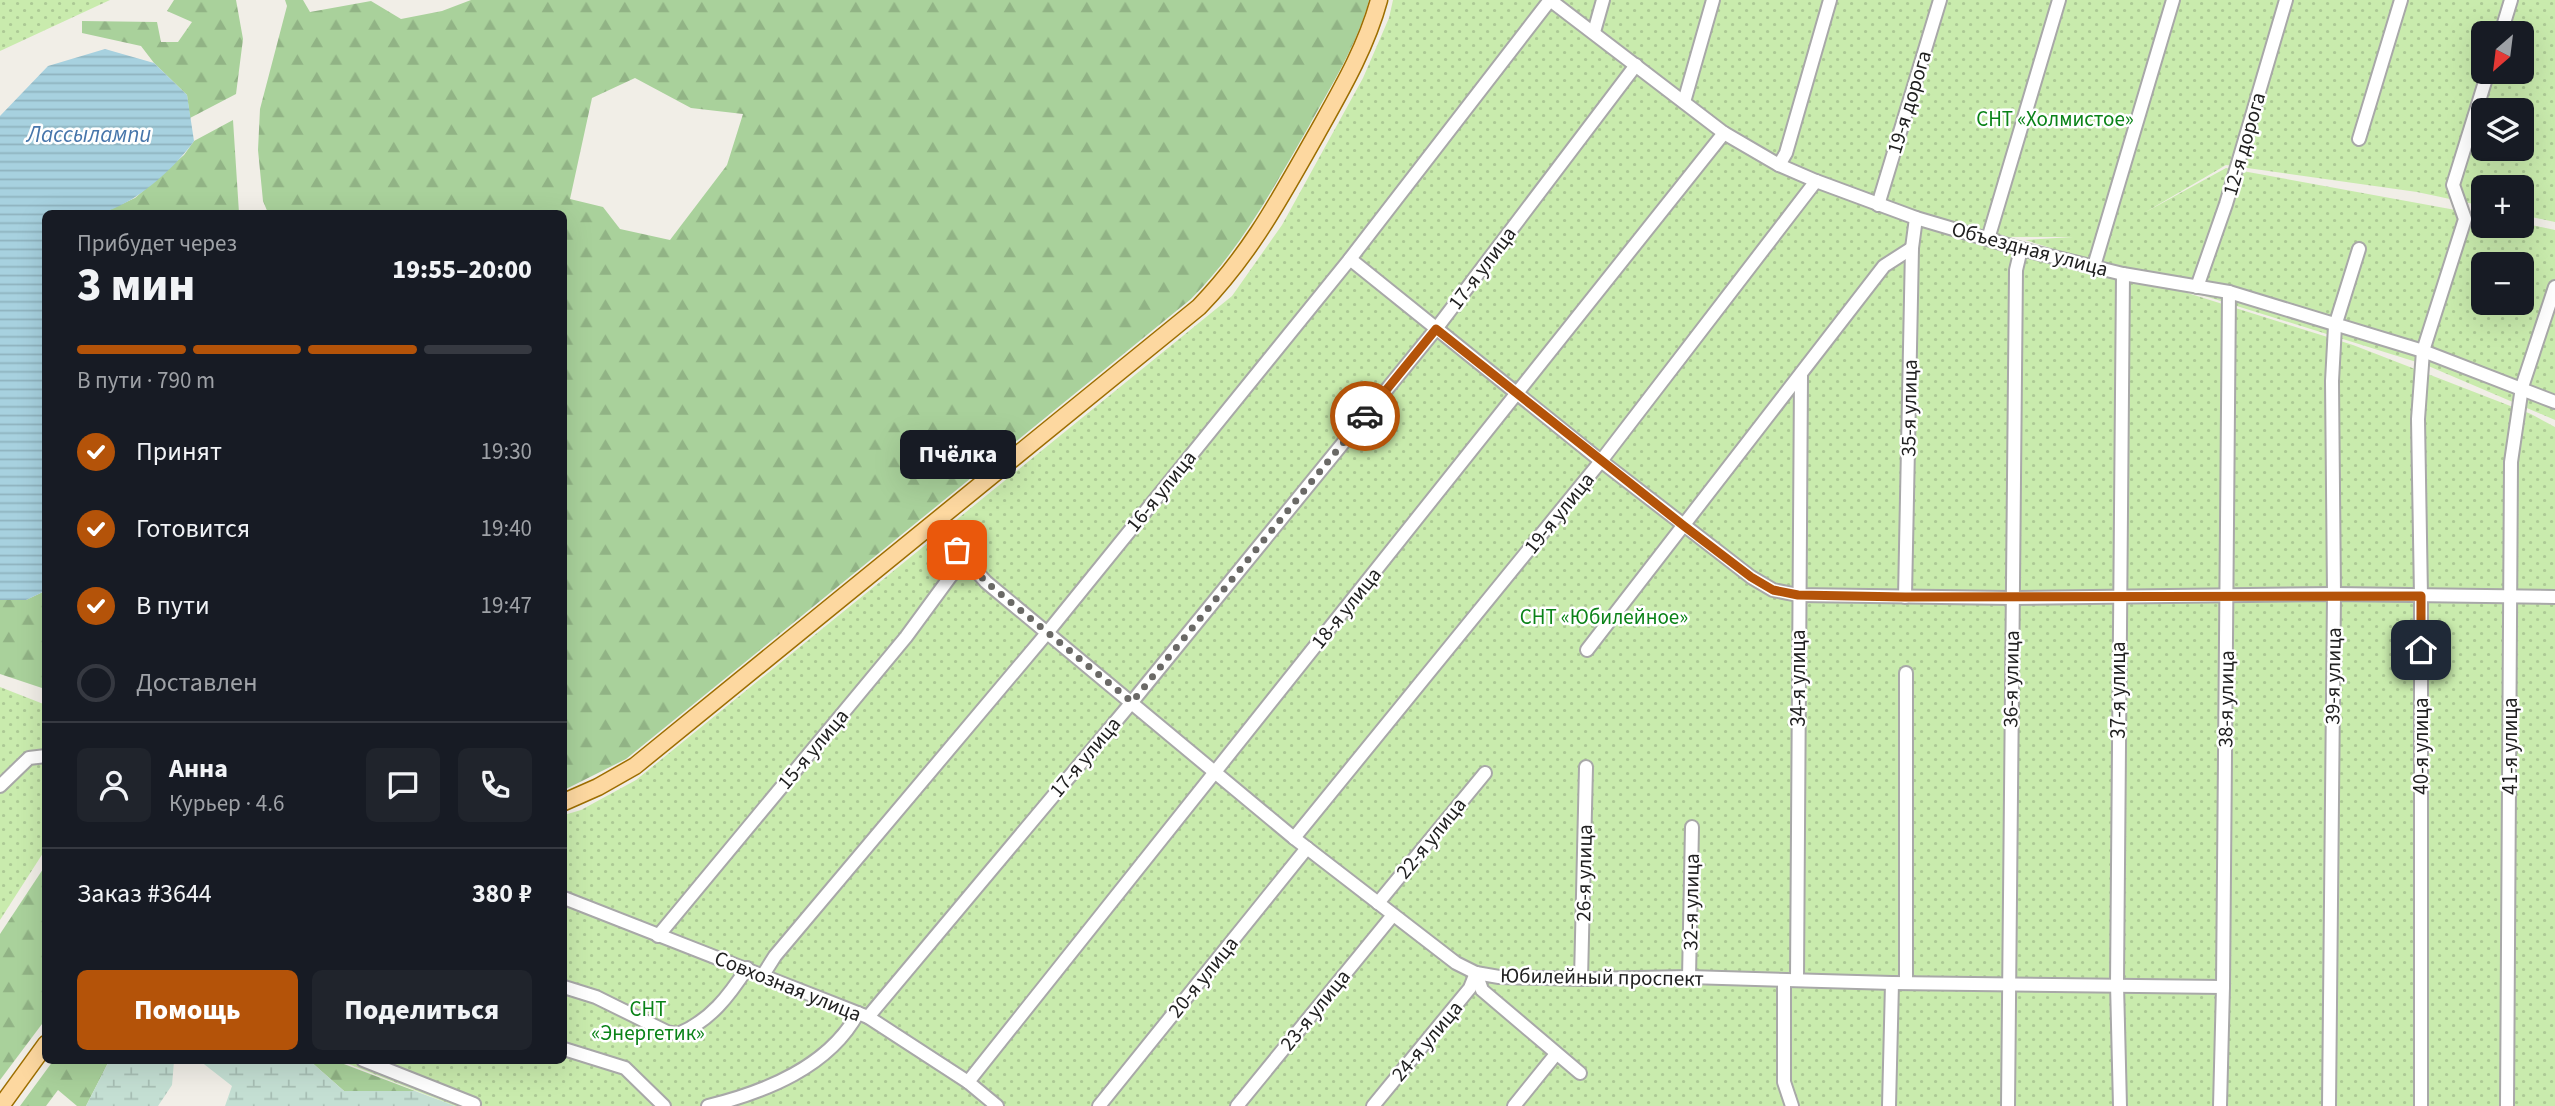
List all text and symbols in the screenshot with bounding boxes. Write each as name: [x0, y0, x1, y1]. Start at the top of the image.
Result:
north arrow: [2471, 21, 2534, 84]
map controls: [2471, 21, 2534, 315]
street label: 19-я дорога: [1879, 47, 1939, 157]
street label: 12-я дорога: [2215, 89, 2273, 199]
button: layers: [2471, 98, 2534, 161]
park label: СНТ «Холмистое»: [1976, 104, 2134, 134]
water label: Лассылампи: [25, 118, 151, 151]
button: +: [2471, 175, 2534, 238]
street label: Объездная улица: [1949, 214, 2111, 284]
street label: 17-я улица: [1441, 220, 1523, 316]
text: Прибудет через: [77, 227, 237, 260]
text: 19:55–20:00: [392, 251, 532, 288]
button: −: [2471, 252, 2534, 315]
text: 3 мин: [77, 253, 195, 318]
street label: 35-я улица: [1893, 359, 1925, 457]
text: В пути · 790 m: [77, 364, 215, 397]
courier: [1330, 381, 1400, 451]
icon: car: [1346, 397, 1384, 435]
callout: Пчёлка: [899, 431, 1015, 480]
icon: check: [77, 433, 115, 471]
text: Принят: [136, 433, 222, 470]
text: 19:30: [481, 435, 532, 468]
text: Пчёлка: [919, 438, 997, 471]
street label: 16-я улица: [1119, 444, 1203, 538]
street label: 19-я улица: [1517, 466, 1601, 560]
icon: check: [77, 510, 115, 548]
text: Готовится: [136, 510, 250, 547]
text: 19:40: [481, 512, 532, 545]
pin: [927, 520, 987, 580]
icon: bag: [938, 531, 976, 569]
street label: 18-я улица: [1304, 561, 1388, 655]
icon: check: [77, 587, 115, 625]
text: В пути: [136, 587, 210, 624]
text: 19:47: [481, 589, 532, 622]
park label: СНТ «Юбилейное»: [1520, 602, 1688, 632]
pin: [2391, 620, 2451, 680]
street label: 39-я улица: [2317, 627, 2349, 725]
street label: 34-я улица: [1783, 629, 1813, 727]
street label: 36-я улица: [1995, 630, 2027, 728]
icon: home: [2402, 631, 2440, 669]
street label: 37-я улица: [2103, 641, 2133, 739]
street label: 38-я улица: [2210, 650, 2242, 748]
text: Доставлен: [136, 664, 258, 701]
street label: 40-я улица: [2406, 697, 2436, 795]
street label: 41-я улица: [2495, 697, 2525, 795]
street label: 15-я улица: [770, 702, 856, 796]
street label: 17-я улица: [1042, 710, 1128, 804]
button: person: [77, 748, 151, 822]
button: chat: [366, 748, 440, 822]
button: phone: [458, 748, 532, 822]
text: Анна: [169, 750, 228, 787]
text: Курьер · 4.6: [169, 787, 284, 820]
street label: 22-я улица: [1389, 791, 1473, 885]
street label: 26-я улица: [1568, 824, 1600, 922]
street label: 32-я улица: [1675, 853, 1707, 951]
text: Заказ #3644: [77, 875, 212, 912]
text: 380 ₽: [472, 875, 532, 912]
street label: 20-я улица: [1161, 930, 1245, 1024]
street label: Совхозная улица: [710, 943, 866, 1029]
street label: Юбилейный проспект: [1500, 960, 1704, 994]
street label: 23-я улица: [1273, 963, 1357, 1057]
button: Помощь: [77, 970, 298, 1050]
button: Поделиться: [312, 970, 532, 1050]
park label: СНТ «Энергетик»: [591, 994, 705, 1048]
street label: 24-я улица: [1384, 994, 1470, 1088]

